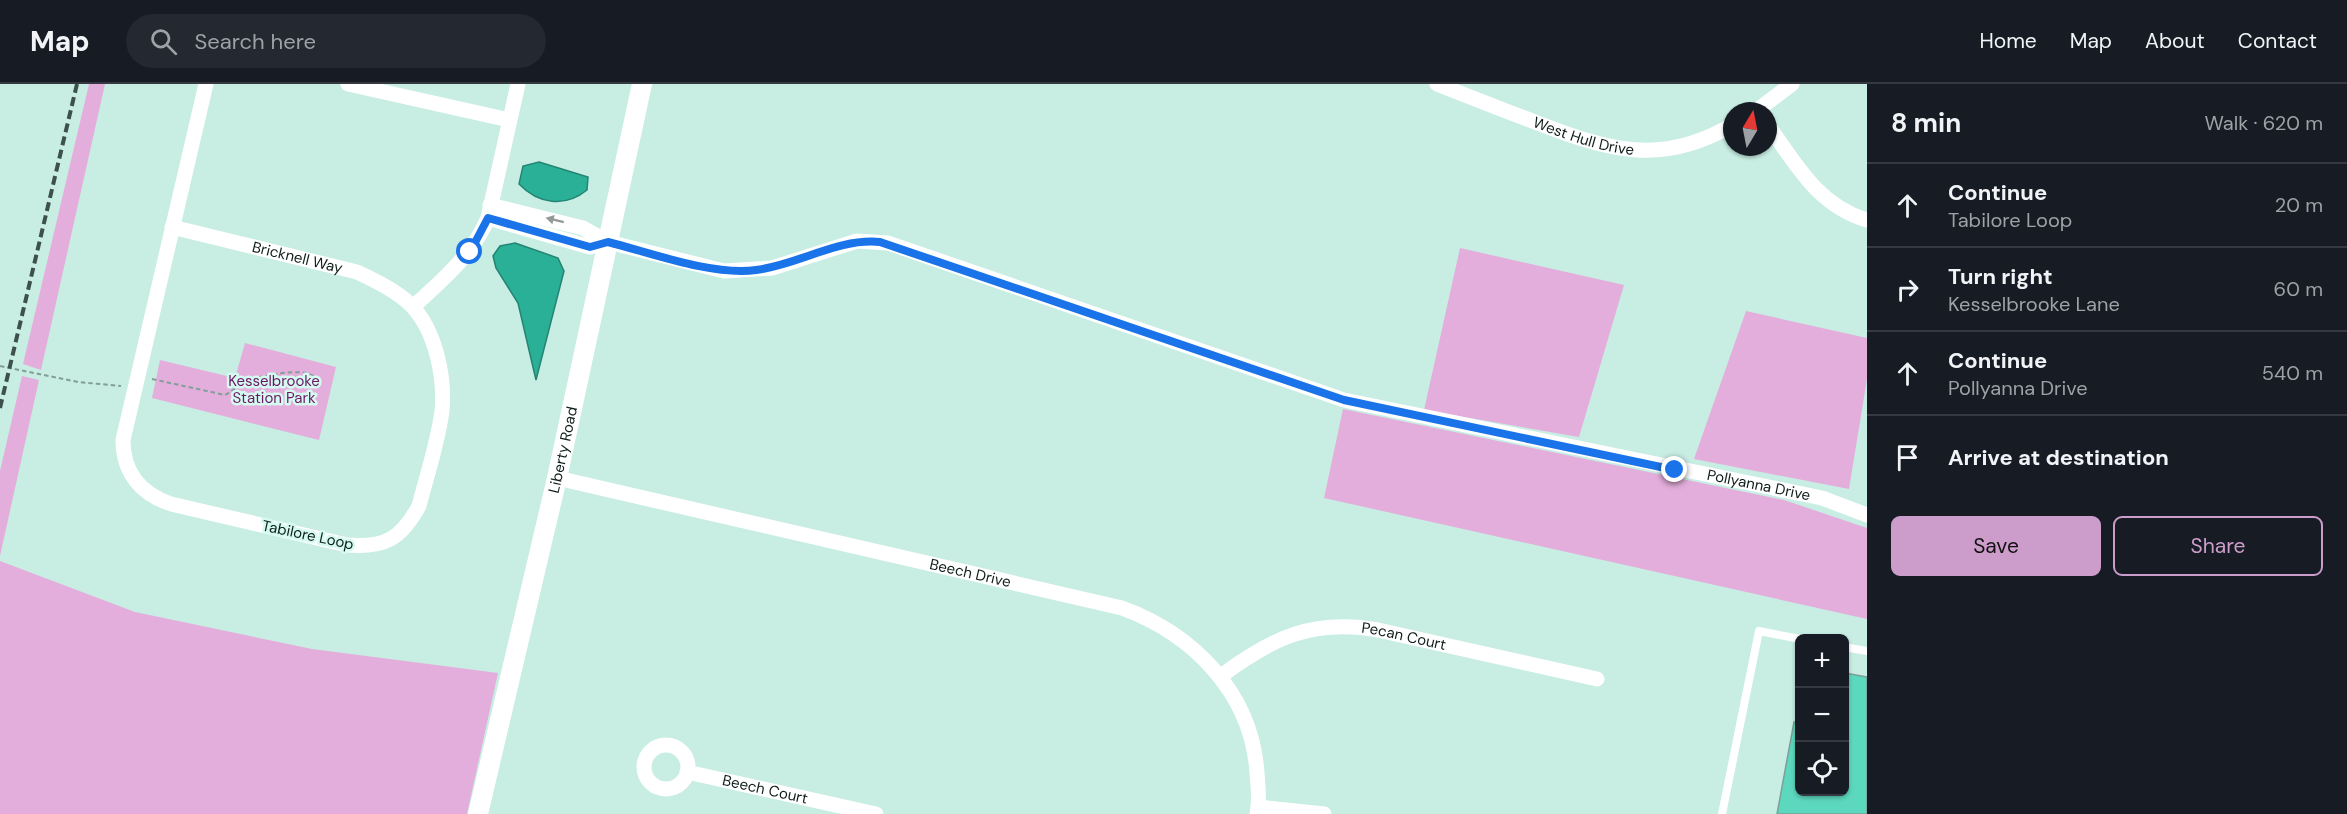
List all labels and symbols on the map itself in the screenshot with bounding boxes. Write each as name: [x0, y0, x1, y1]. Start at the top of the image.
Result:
north arrow: [1723, 102, 1777, 156]
street label: West Hull Drive: [1530, 112, 1635, 160]
one-way arrow: [546, 215, 564, 225]
street label: Bricknell Way: [250, 237, 345, 278]
route start: [456, 238, 482, 264]
park label: Kesselbrooke Station Park: [228, 371, 320, 408]
street label: Liberty Road: [544, 405, 582, 495]
route end: [1661, 456, 1687, 482]
street label: Pollyanna Drive: [1705, 465, 1812, 505]
street label: Tabilore Loop: [260, 516, 356, 554]
street label: Beech Drive: [928, 554, 1013, 592]
street label: Pecan Court: [1360, 618, 1448, 655]
street label: Beech Court: [720, 770, 810, 809]

